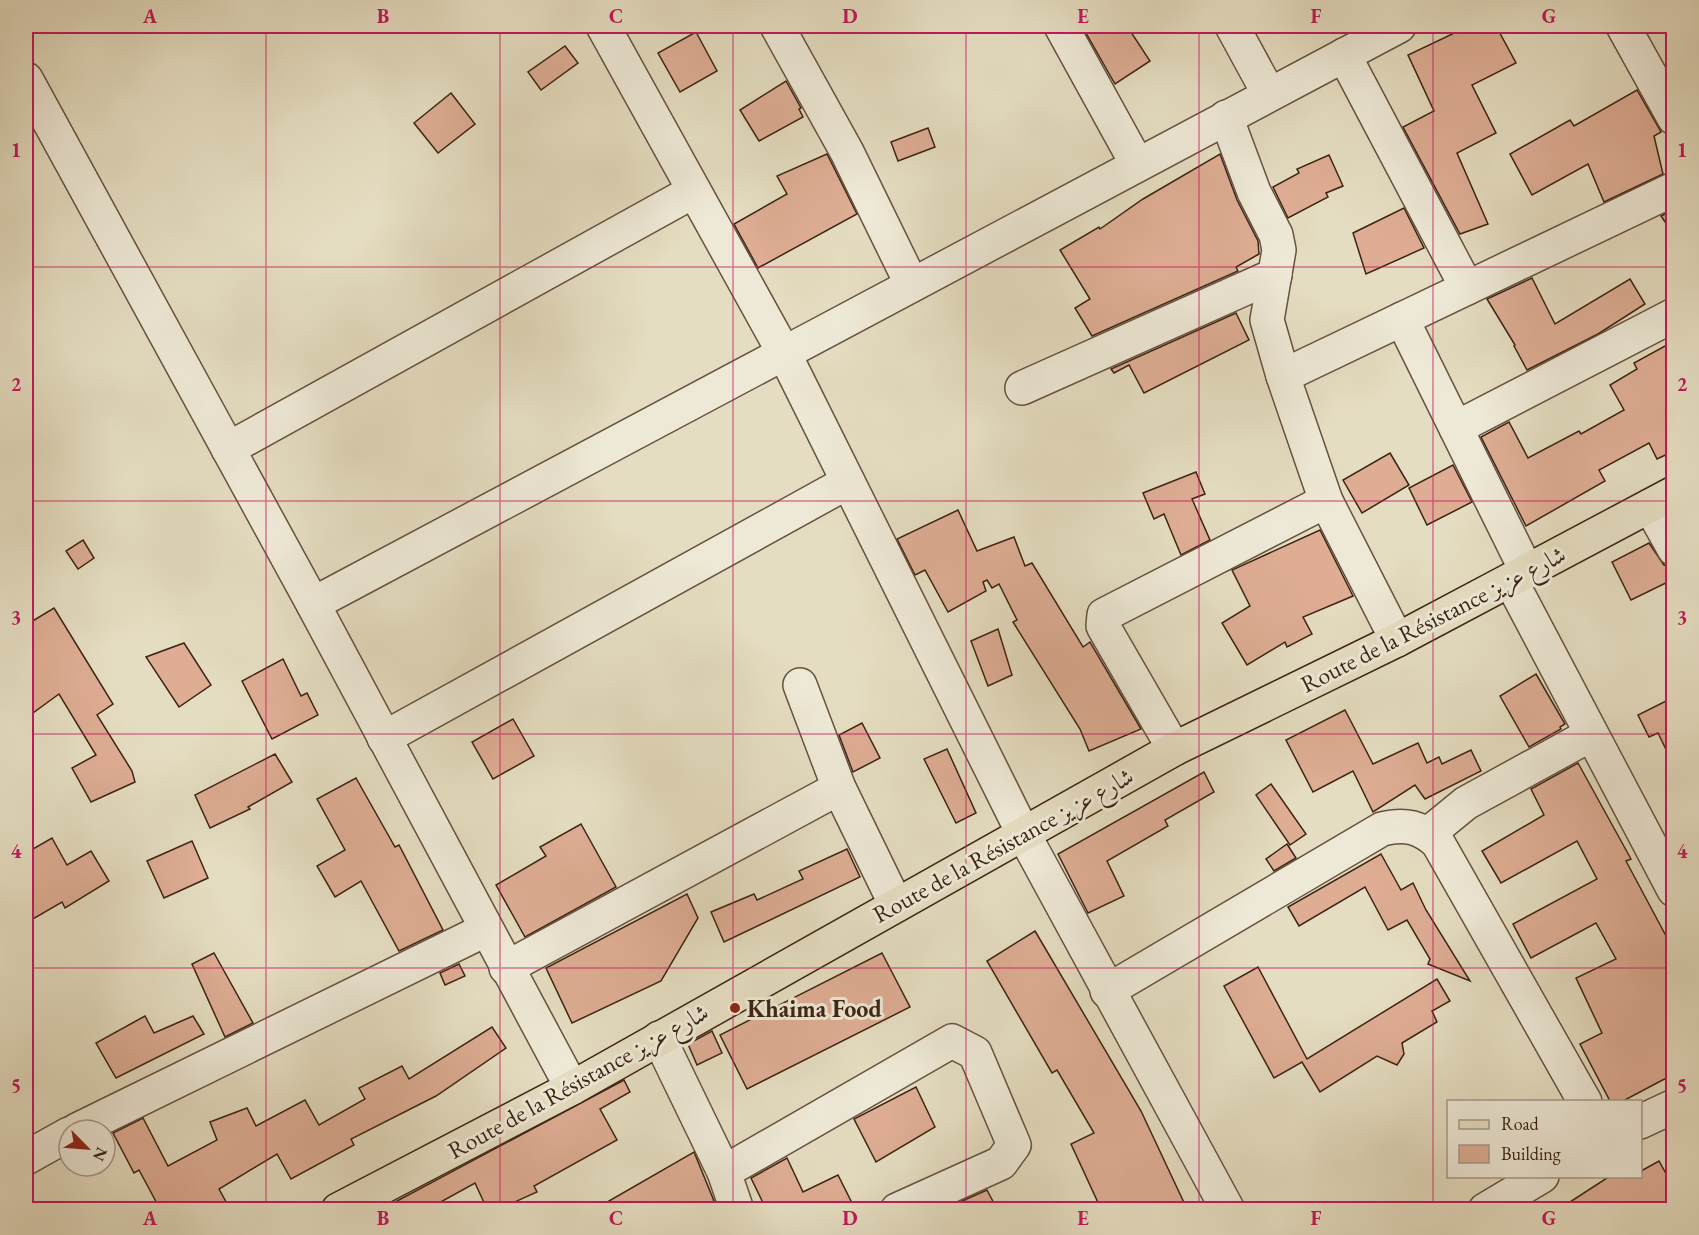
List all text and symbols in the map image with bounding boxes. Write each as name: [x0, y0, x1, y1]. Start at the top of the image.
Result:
text: A: [142, 3, 158, 29]
text: B: [377, 3, 389, 29]
text: C: [609, 3, 623, 29]
text: D: [842, 3, 858, 29]
text: E: [1077, 3, 1089, 29]
text: F: [1311, 3, 1322, 29]
text: G: [1542, 3, 1556, 29]
text: 1: [11, 137, 21, 163]
text: 1: [1677, 137, 1687, 163]
text: 2: [11, 371, 22, 397]
text: 2: [1677, 371, 1688, 397]
street label: Route de la Résistance شارع عزيز: [1295, 539, 1573, 704]
text: 3: [11, 604, 21, 630]
text: 3: [1677, 604, 1687, 630]
street label: Route de la Résistance شارع عزيز: [867, 760, 1141, 934]
text: 4: [11, 838, 22, 864]
text: 4: [1677, 838, 1688, 864]
place label: Khaima Food: [747, 993, 882, 1024]
street label: Route de la Résistance شارع عزيز: [442, 996, 716, 1170]
marker: Khaima Food: [728, 1001, 742, 1015]
text: 5: [11, 1072, 21, 1098]
text: 5: [1677, 1072, 1687, 1098]
legend: [1447, 1100, 1642, 1178]
text: Road: [1501, 1112, 1540, 1135]
north arrow: [57, 1118, 117, 1178]
text: Building: [1501, 1142, 1561, 1165]
text: N: [88, 1144, 112, 1164]
text: A: [142, 1205, 158, 1231]
text: B: [377, 1205, 389, 1231]
text: C: [609, 1205, 623, 1231]
text: D: [842, 1205, 858, 1231]
text: E: [1077, 1205, 1089, 1231]
text: F: [1311, 1205, 1322, 1231]
text: G: [1542, 1205, 1556, 1231]

